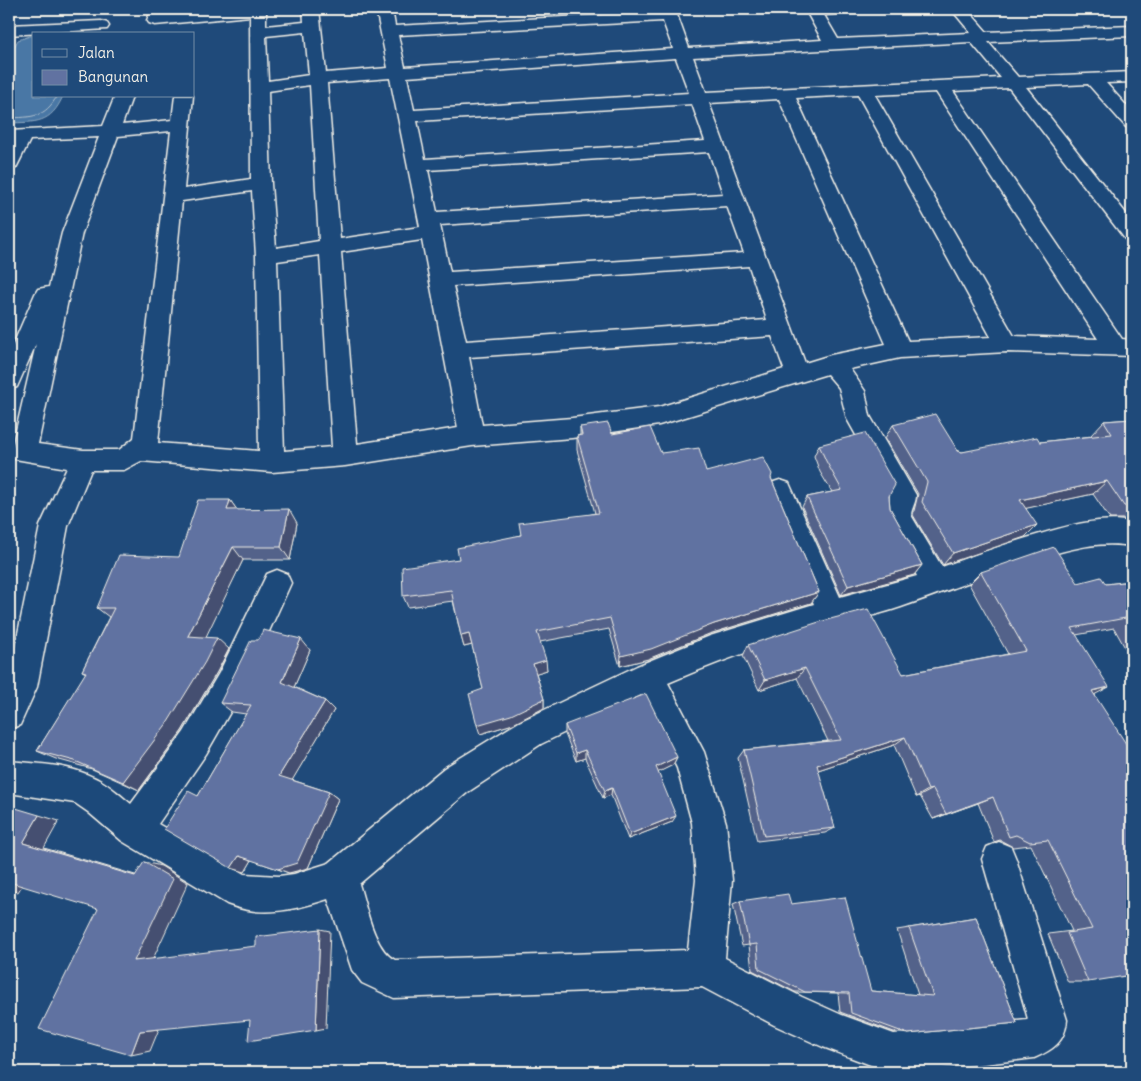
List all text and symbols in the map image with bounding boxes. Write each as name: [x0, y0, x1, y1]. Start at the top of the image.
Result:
legend: [32, 32, 195, 98]
text: Jalan: [78, 43, 115, 62]
text: Bangunan: [78, 67, 148, 86]

